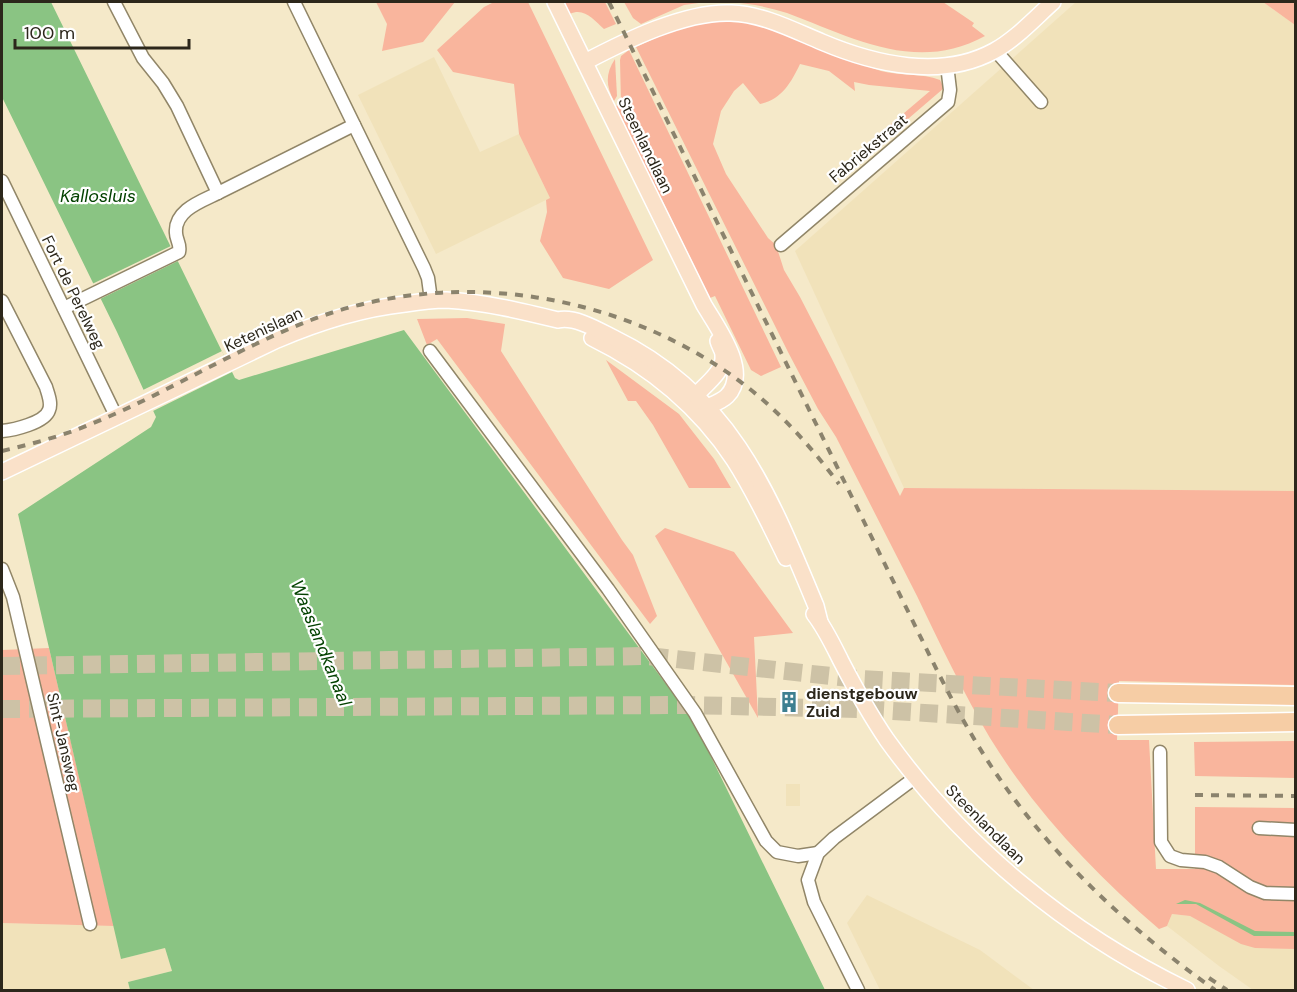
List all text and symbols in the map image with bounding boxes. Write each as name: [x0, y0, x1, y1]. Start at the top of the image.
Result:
scale bar: [15, 12, 189, 50]
text: 100 m: [24, 21, 75, 45]
street label: Steenlandlaan: [613, 94, 678, 197]
street label: Fabriekstraat: [825, 109, 912, 187]
water label: Kallosluis: [60, 184, 136, 208]
street label: Fort de Perelweg: [37, 232, 110, 352]
street label: Ketenislaan: [221, 302, 306, 357]
water label: Waaslandkanaal: [285, 576, 358, 711]
place label: dienstgebouw Zuid: [806, 683, 918, 722]
building icon: dienstgebouw Zuid: [777, 690, 801, 714]
street label: Sint-Jansweg: [42, 691, 85, 794]
street label: Steenlandlaan: [941, 780, 1030, 869]

